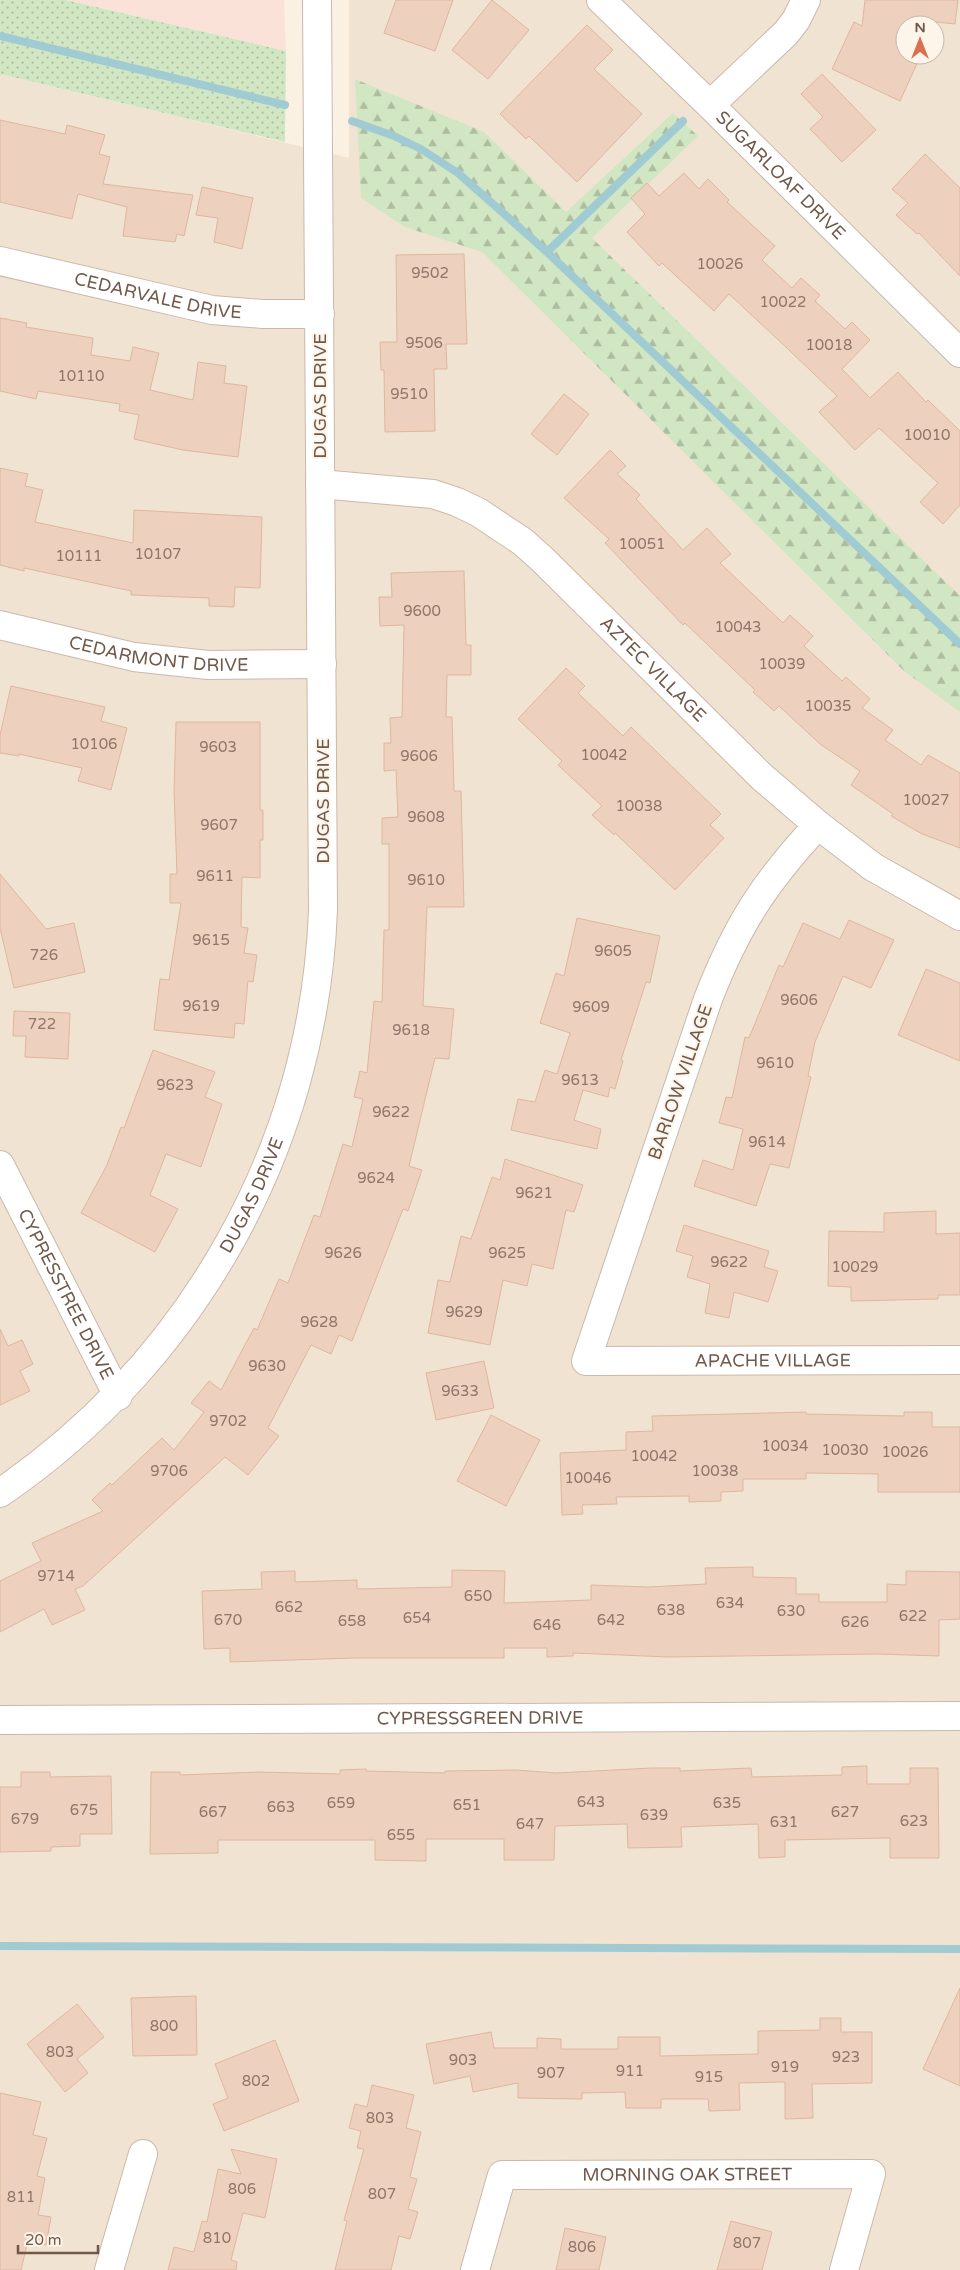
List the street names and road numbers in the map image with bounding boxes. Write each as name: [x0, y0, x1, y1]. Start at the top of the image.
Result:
street label: SUGARLOAF DRIVE: [711, 106, 850, 244]
street label: CEDARVALE DRIVE: [72, 268, 243, 323]
street label: DUGAS DRIVE: [309, 333, 331, 459]
street label: AZTEC VILLAGE: [595, 612, 711, 726]
street label: CEDARMONT DRIVE: [67, 631, 248, 676]
street label: DUGAS DRIVE: [312, 738, 334, 864]
street label: BARLOW VILLAGE: [643, 1001, 717, 1163]
street label: DUGAS DRIVE: [215, 1134, 288, 1257]
street label: CYPRESSTREE DRIVE: [13, 1205, 119, 1383]
street label: APACHE VILLAGE: [694, 1349, 851, 1372]
street label: CYPRESSGREEN DRIVE: [377, 1707, 583, 1729]
street label: MORNING OAK STREET: [582, 2163, 792, 2186]

